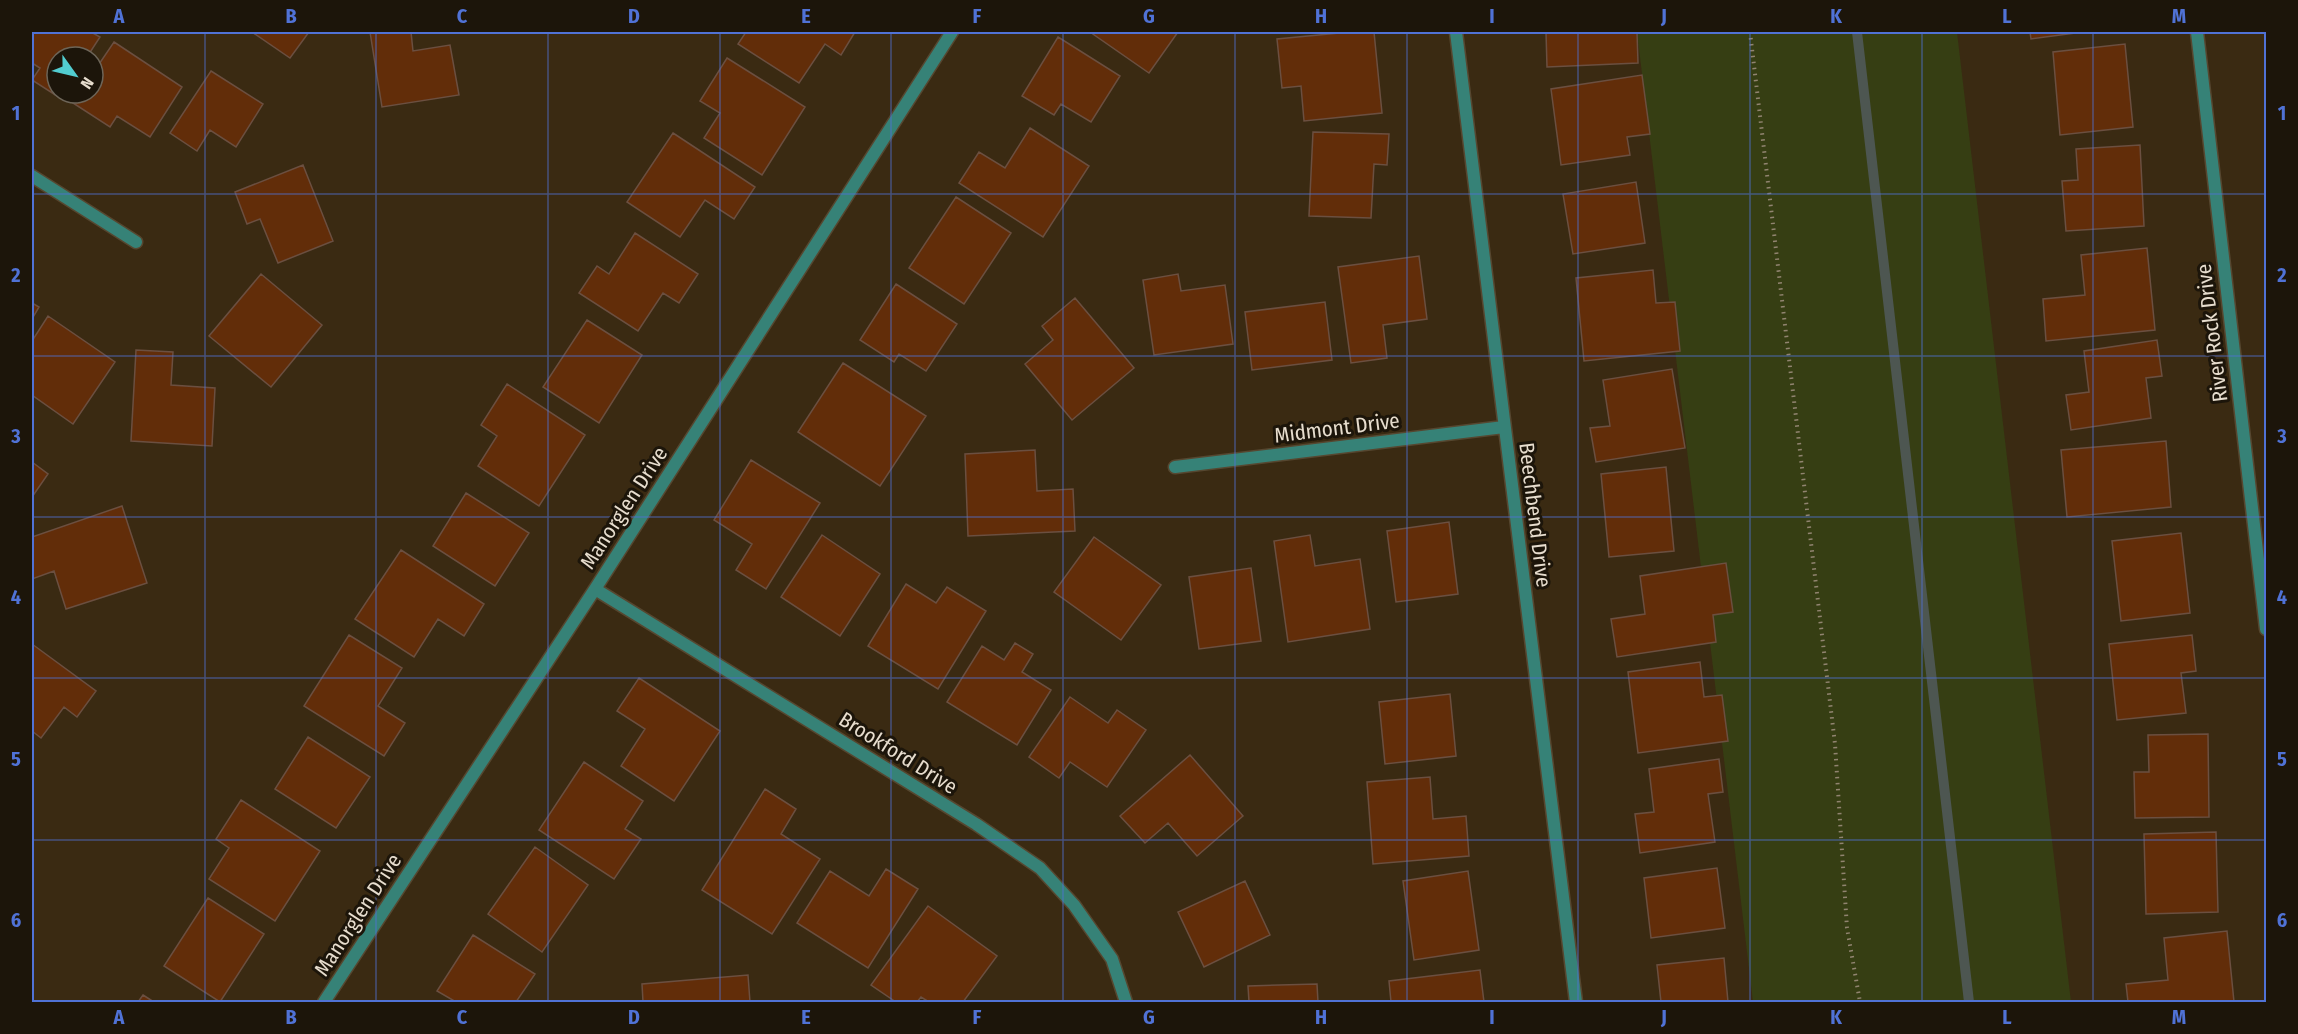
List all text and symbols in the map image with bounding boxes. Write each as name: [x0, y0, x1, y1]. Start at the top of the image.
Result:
text: A: [113, 4, 126, 28]
text: B: [285, 4, 297, 28]
text: C: [457, 4, 468, 28]
text: D: [628, 4, 640, 28]
text: E: [801, 4, 811, 28]
text: F: [973, 4, 982, 28]
text: G: [1143, 4, 1155, 28]
text: H: [1315, 4, 1327, 28]
text: I: [1489, 4, 1495, 28]
text: J: [1660, 4, 1667, 28]
text: K: [1830, 4, 1842, 28]
text: L: [2002, 4, 2012, 28]
text: M: [2172, 4, 2186, 28]
north arrow: [45, 45, 105, 105]
text: N: [76, 74, 98, 92]
text: 1: [12, 101, 20, 125]
text: 1: [2278, 101, 2286, 125]
street label: River Rock Drive: [2191, 262, 2233, 404]
text: 2: [10, 263, 21, 287]
text: 2: [2276, 263, 2287, 287]
street label: Midmont Drive: [1273, 407, 1401, 449]
text: 3: [10, 424, 21, 448]
text: 3: [2276, 424, 2287, 448]
street label: Beechbend Drive: [1513, 441, 1557, 589]
street label: Manorglen Drive: [575, 442, 673, 574]
text: 4: [11, 585, 21, 609]
text: 4: [2277, 585, 2287, 609]
street label: Brookford Drive: [834, 706, 962, 800]
text: 5: [11, 747, 21, 771]
text: 5: [2277, 747, 2287, 771]
street label: Manorglen Drive: [309, 849, 407, 981]
text: 6: [11, 908, 21, 932]
text: 6: [2277, 908, 2287, 932]
text: A: [113, 1005, 126, 1029]
text: B: [285, 1005, 297, 1029]
text: C: [457, 1005, 468, 1029]
text: D: [628, 1005, 640, 1029]
text: E: [801, 1005, 811, 1029]
text: F: [973, 1005, 982, 1029]
text: G: [1143, 1005, 1155, 1029]
text: H: [1315, 1005, 1327, 1029]
text: I: [1489, 1005, 1495, 1029]
text: J: [1660, 1005, 1667, 1029]
text: K: [1830, 1005, 1842, 1029]
text: L: [2002, 1005, 2012, 1029]
text: M: [2172, 1005, 2186, 1029]

